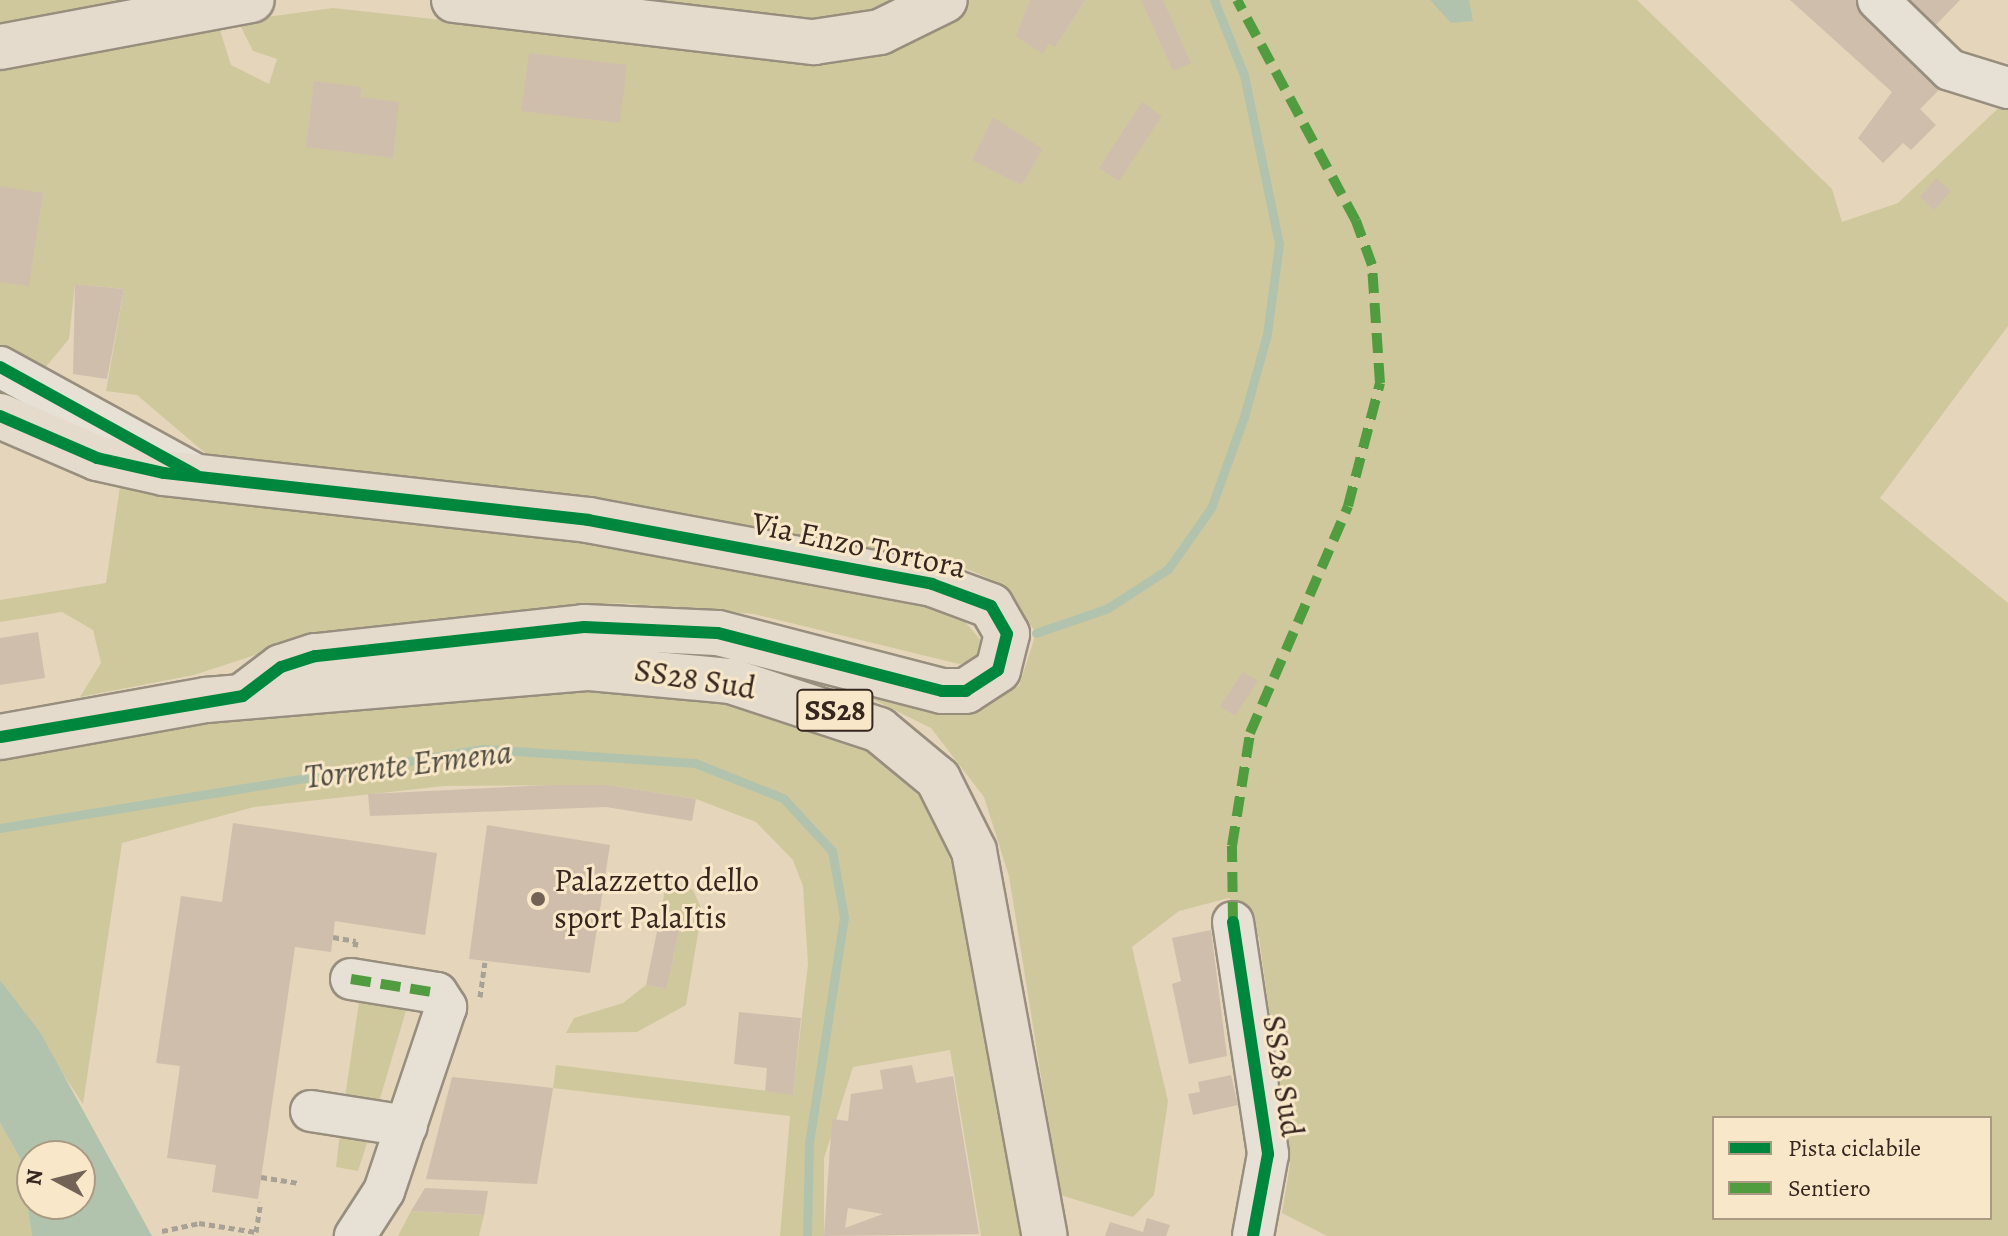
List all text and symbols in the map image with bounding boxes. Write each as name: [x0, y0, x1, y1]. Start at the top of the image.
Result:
street label: Via Enzo Tortora: [748, 504, 970, 586]
street label: SS28 Sud: [632, 650, 758, 708]
road number: SS28: [795, 684, 875, 736]
water label: Torrente Ermena: [302, 731, 514, 797]
place label: Palazzetto dello sport PalaItis: [554, 862, 759, 937]
marker: Palazzetto dello sport PalaItis: [529, 890, 547, 908]
street label: SS28 Sud: [1254, 1013, 1312, 1139]
legend: [1712, 1116, 1992, 1220]
text: Pista ciclabile: [1788, 1132, 1921, 1164]
north arrow: [16, 1140, 96, 1220]
text: N: [18, 1168, 50, 1187]
text: Sentiero: [1788, 1172, 1871, 1204]

